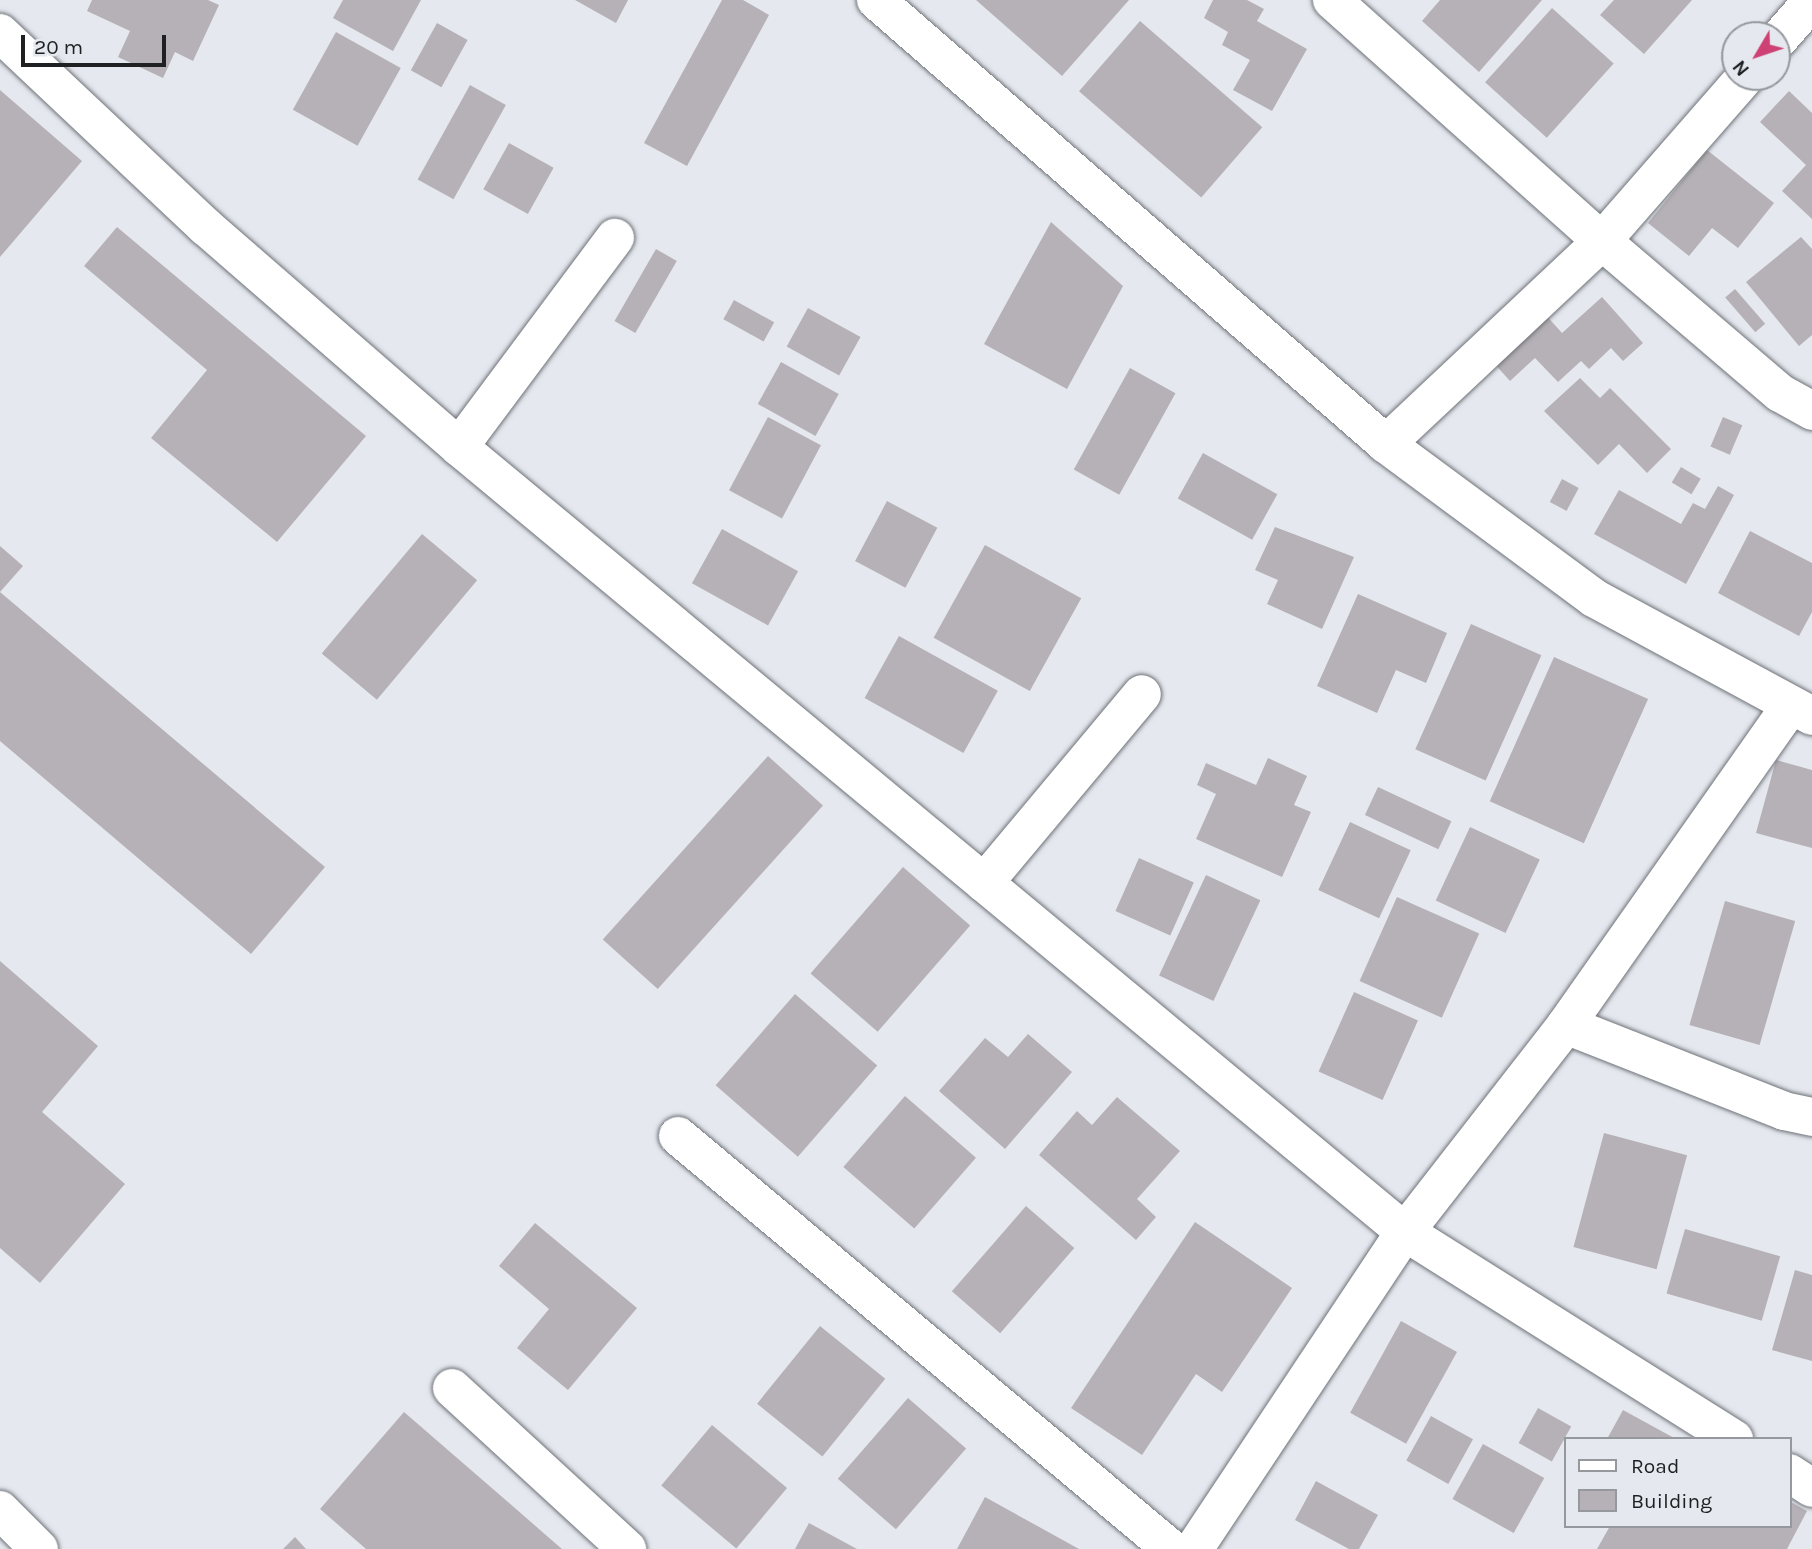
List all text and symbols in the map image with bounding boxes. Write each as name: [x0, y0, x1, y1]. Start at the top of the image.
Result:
scale bar: [24, 21, 170, 65]
north arrow: [1721, 21, 1791, 91]
text: 20 m: [34, 35, 83, 59]
text: N: [1728, 56, 1754, 80]
legend: [1563, 1437, 1791, 1528]
text: Road: [1631, 1454, 1679, 1478]
text: Building: [1631, 1489, 1712, 1513]

